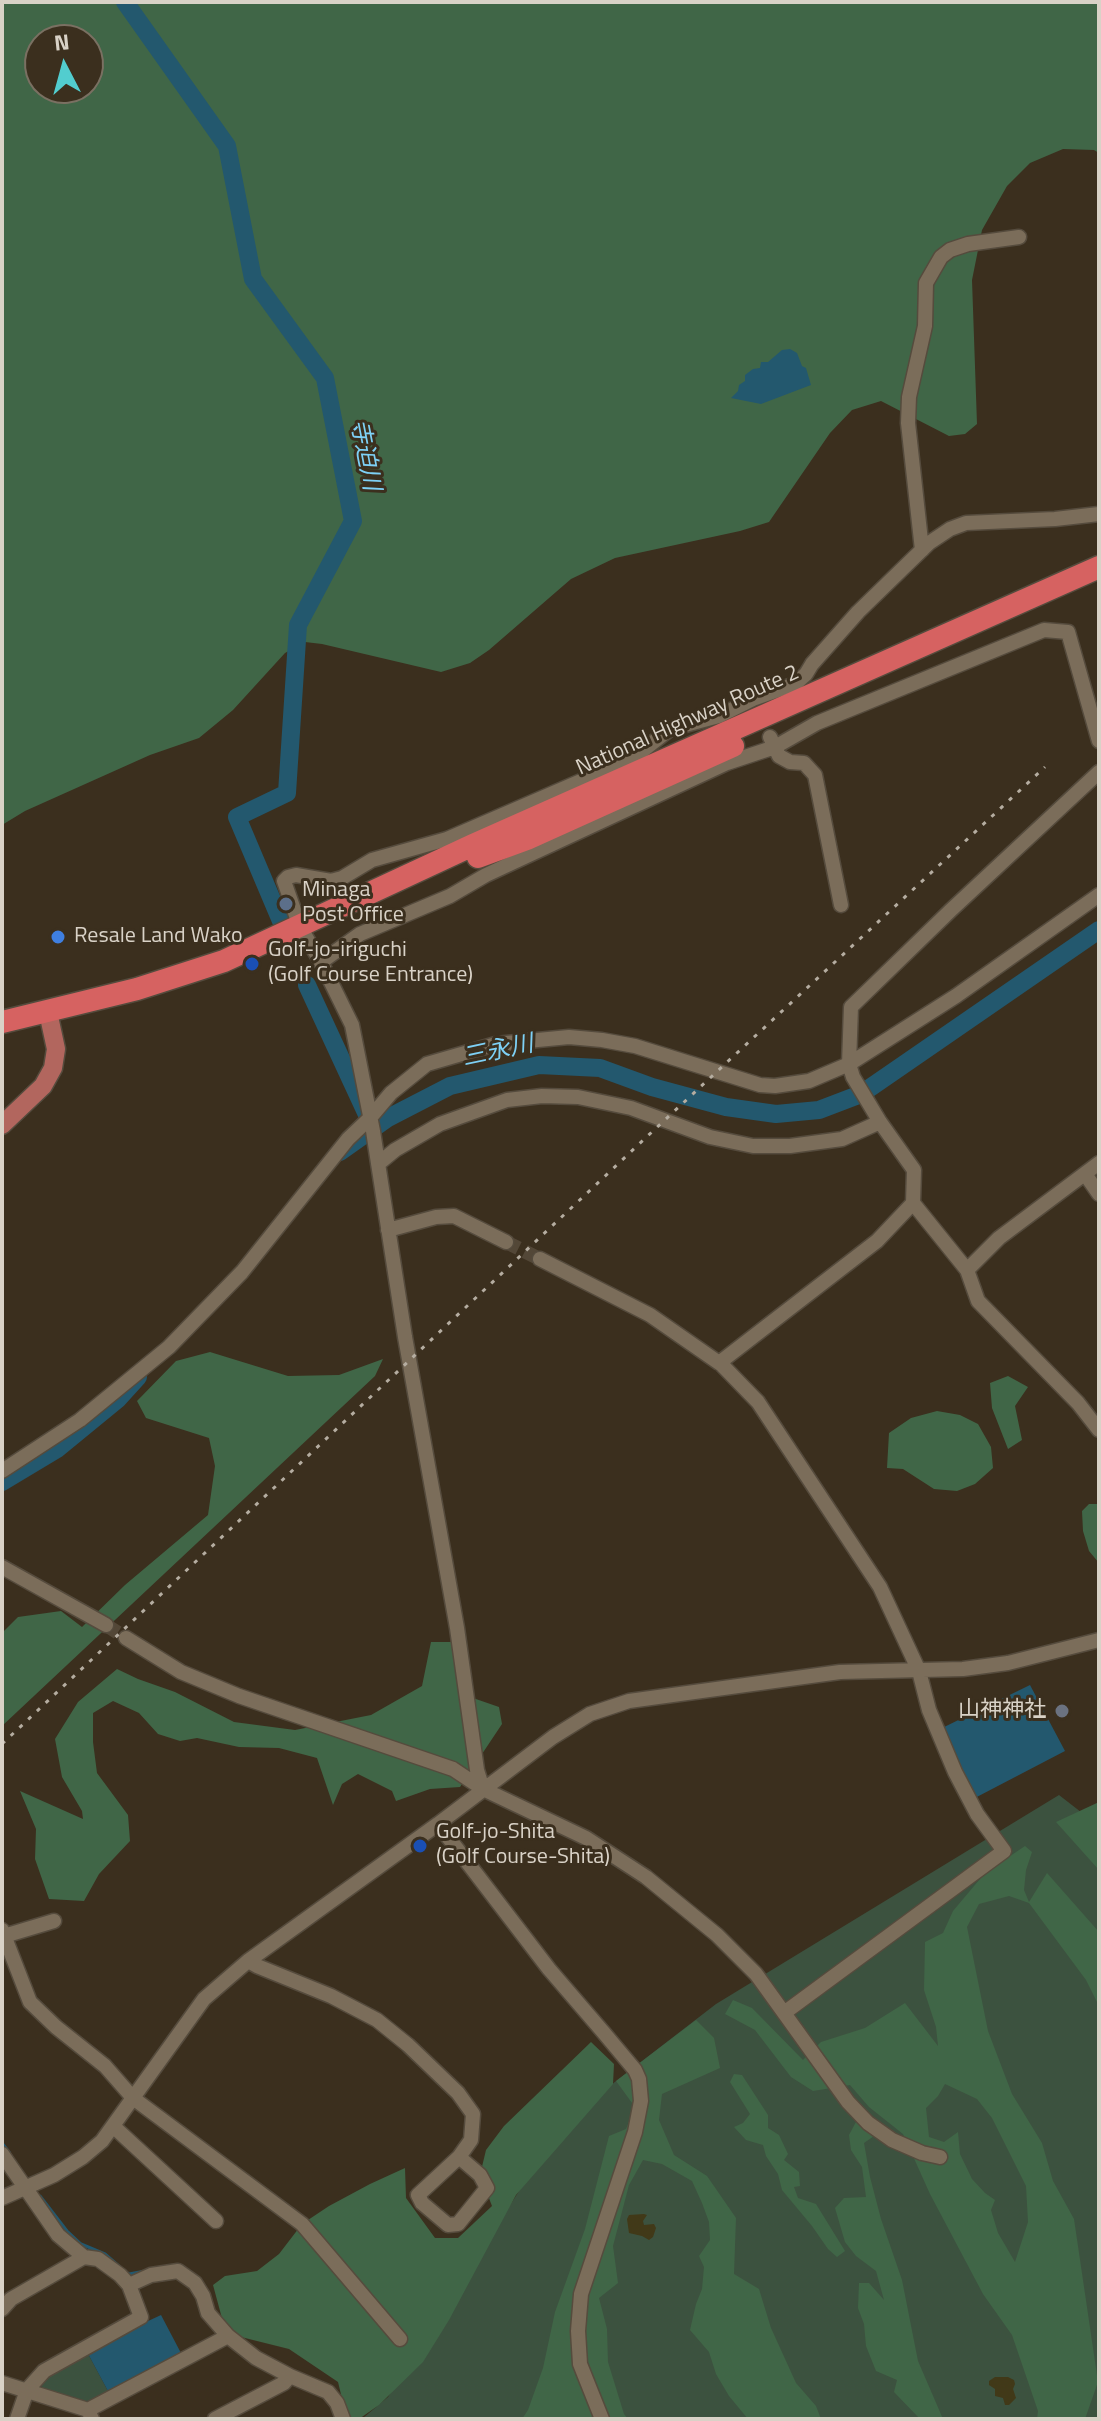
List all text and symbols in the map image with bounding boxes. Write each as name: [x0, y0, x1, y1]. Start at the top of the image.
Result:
north arrow: [24, 24, 104, 104]
text: N: [52, 24, 71, 60]
water label: 寺迫川: [343, 417, 385, 493]
street label: National Highway Route 2: [572, 660, 804, 782]
place label: Minaga Post Office: [302, 878, 404, 930]
marker: Minaga Post Office: [277, 895, 295, 913]
place label: Resale Land Wako: [74, 924, 243, 950]
marker: Resale Land Wako: [49, 928, 67, 946]
place label: Golf-jo-iriguchi (Golf Course Entrance): [268, 938, 473, 990]
marker: Golf-jo-iriguchi (Golf Course Entrance): [243, 955, 261, 973]
water label: 三永川: [460, 1030, 536, 1074]
place label: 山神神社: [958, 1698, 1046, 1724]
marker: 山神神社: [1053, 1702, 1071, 1720]
place label: Golf-jo-Shita (Golf Course-Shita): [436, 1820, 610, 1872]
marker: Golf-jo-Shita (Golf Course-Shita): [411, 1837, 429, 1855]

